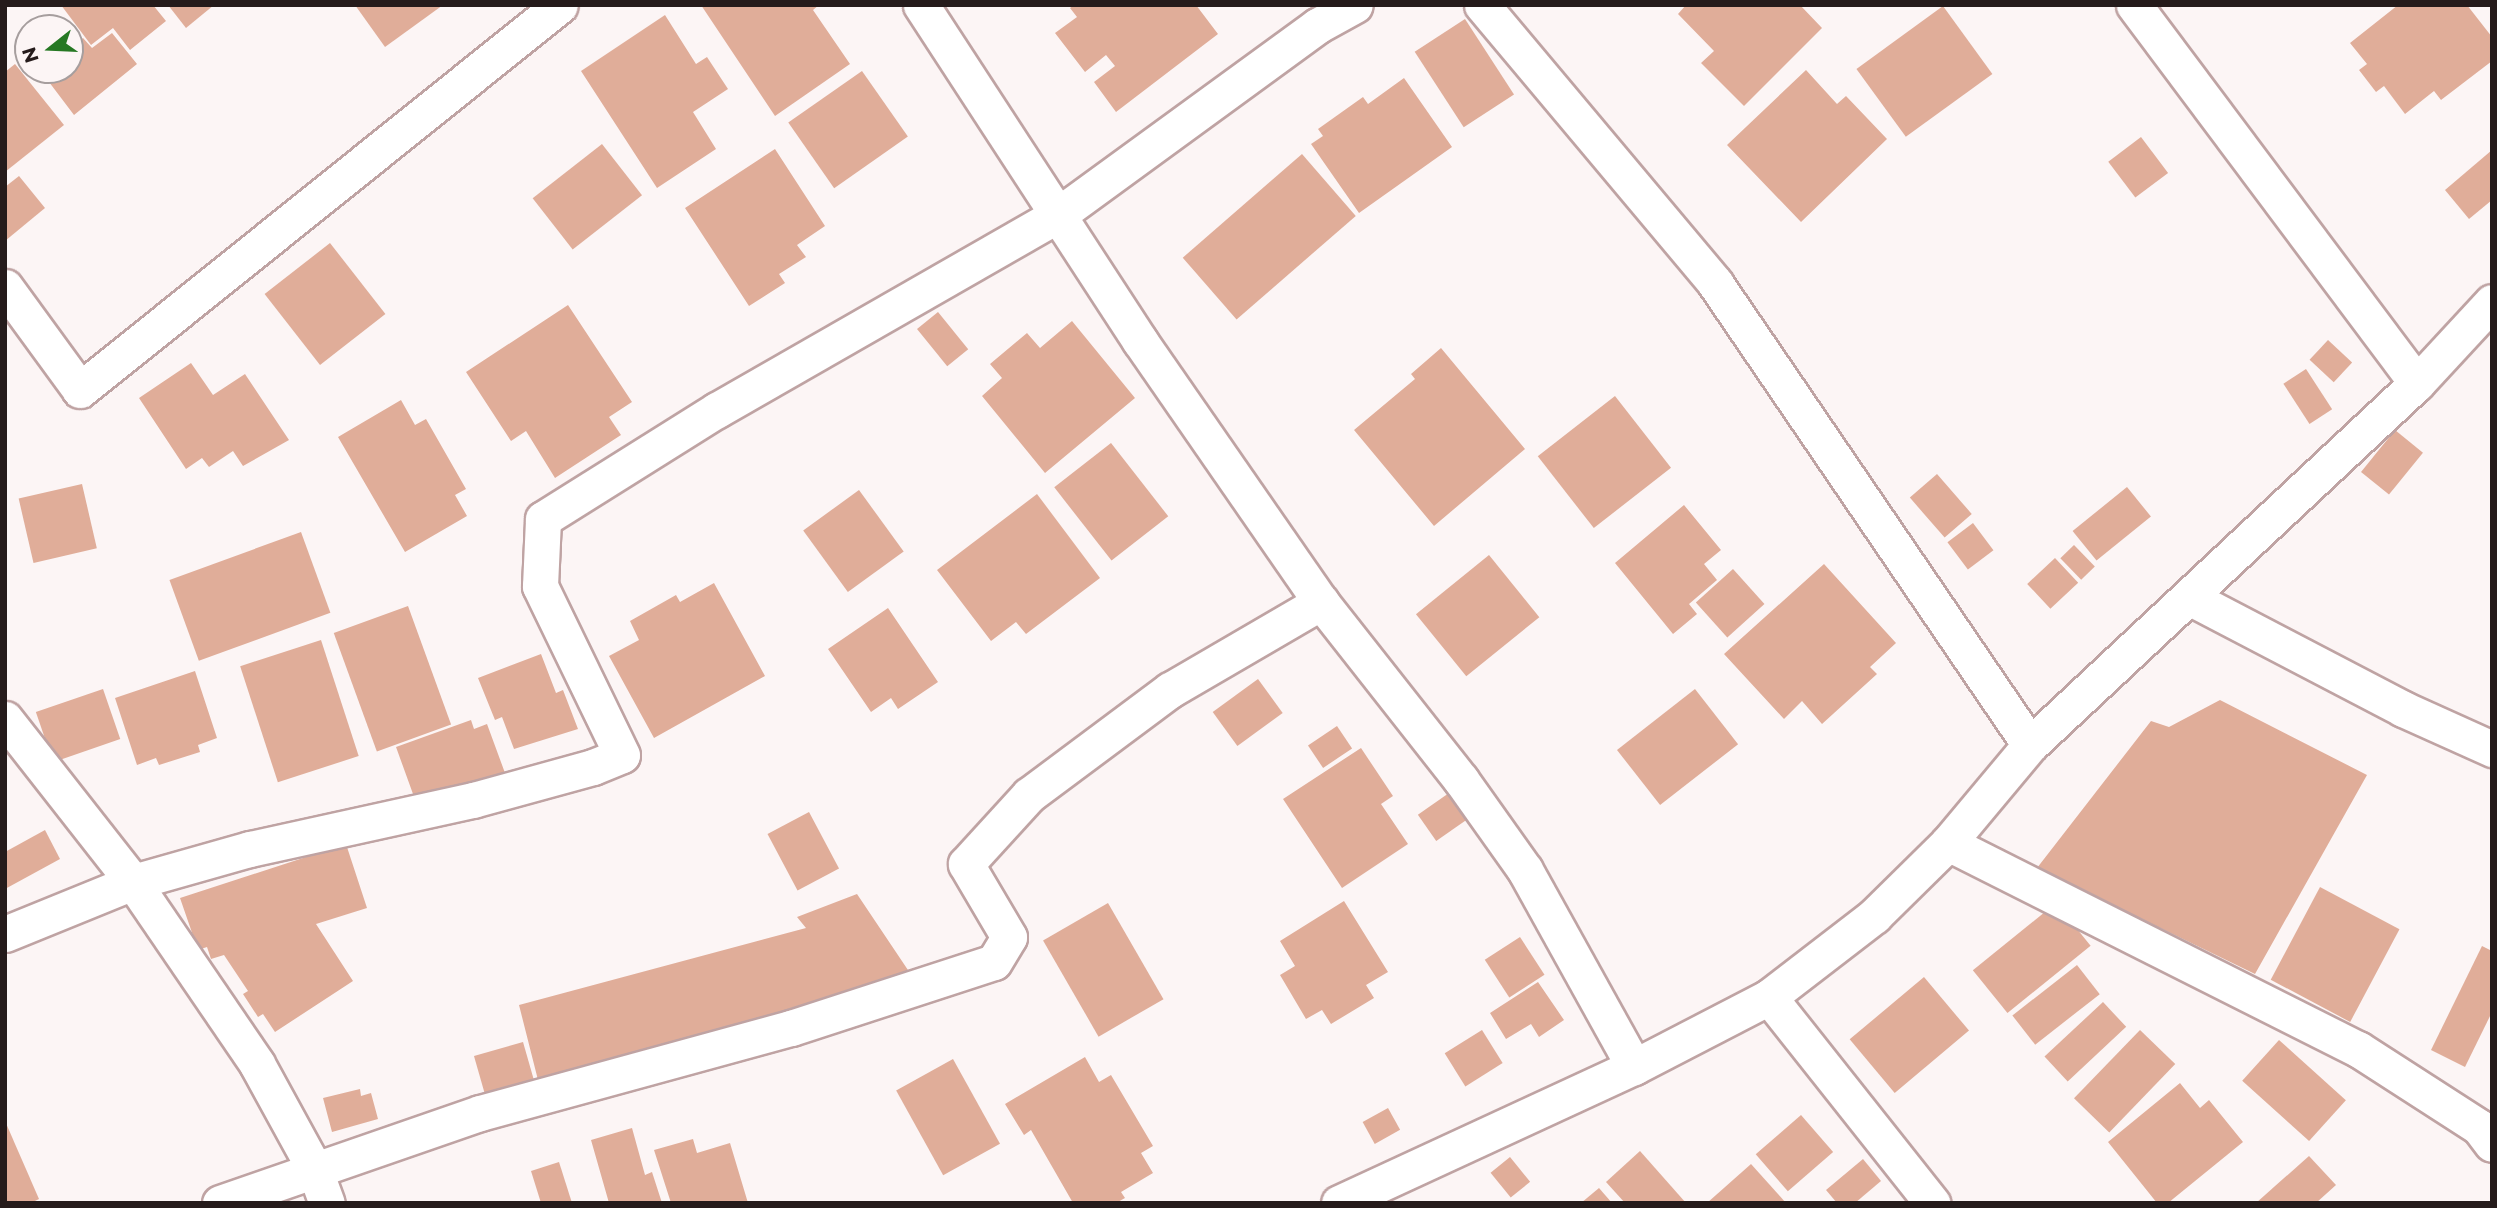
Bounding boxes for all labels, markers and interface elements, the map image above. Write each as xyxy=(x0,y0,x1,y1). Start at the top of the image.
north arrow xyxy=(14,14,84,84)
text: N xyxy=(17,44,44,66)

